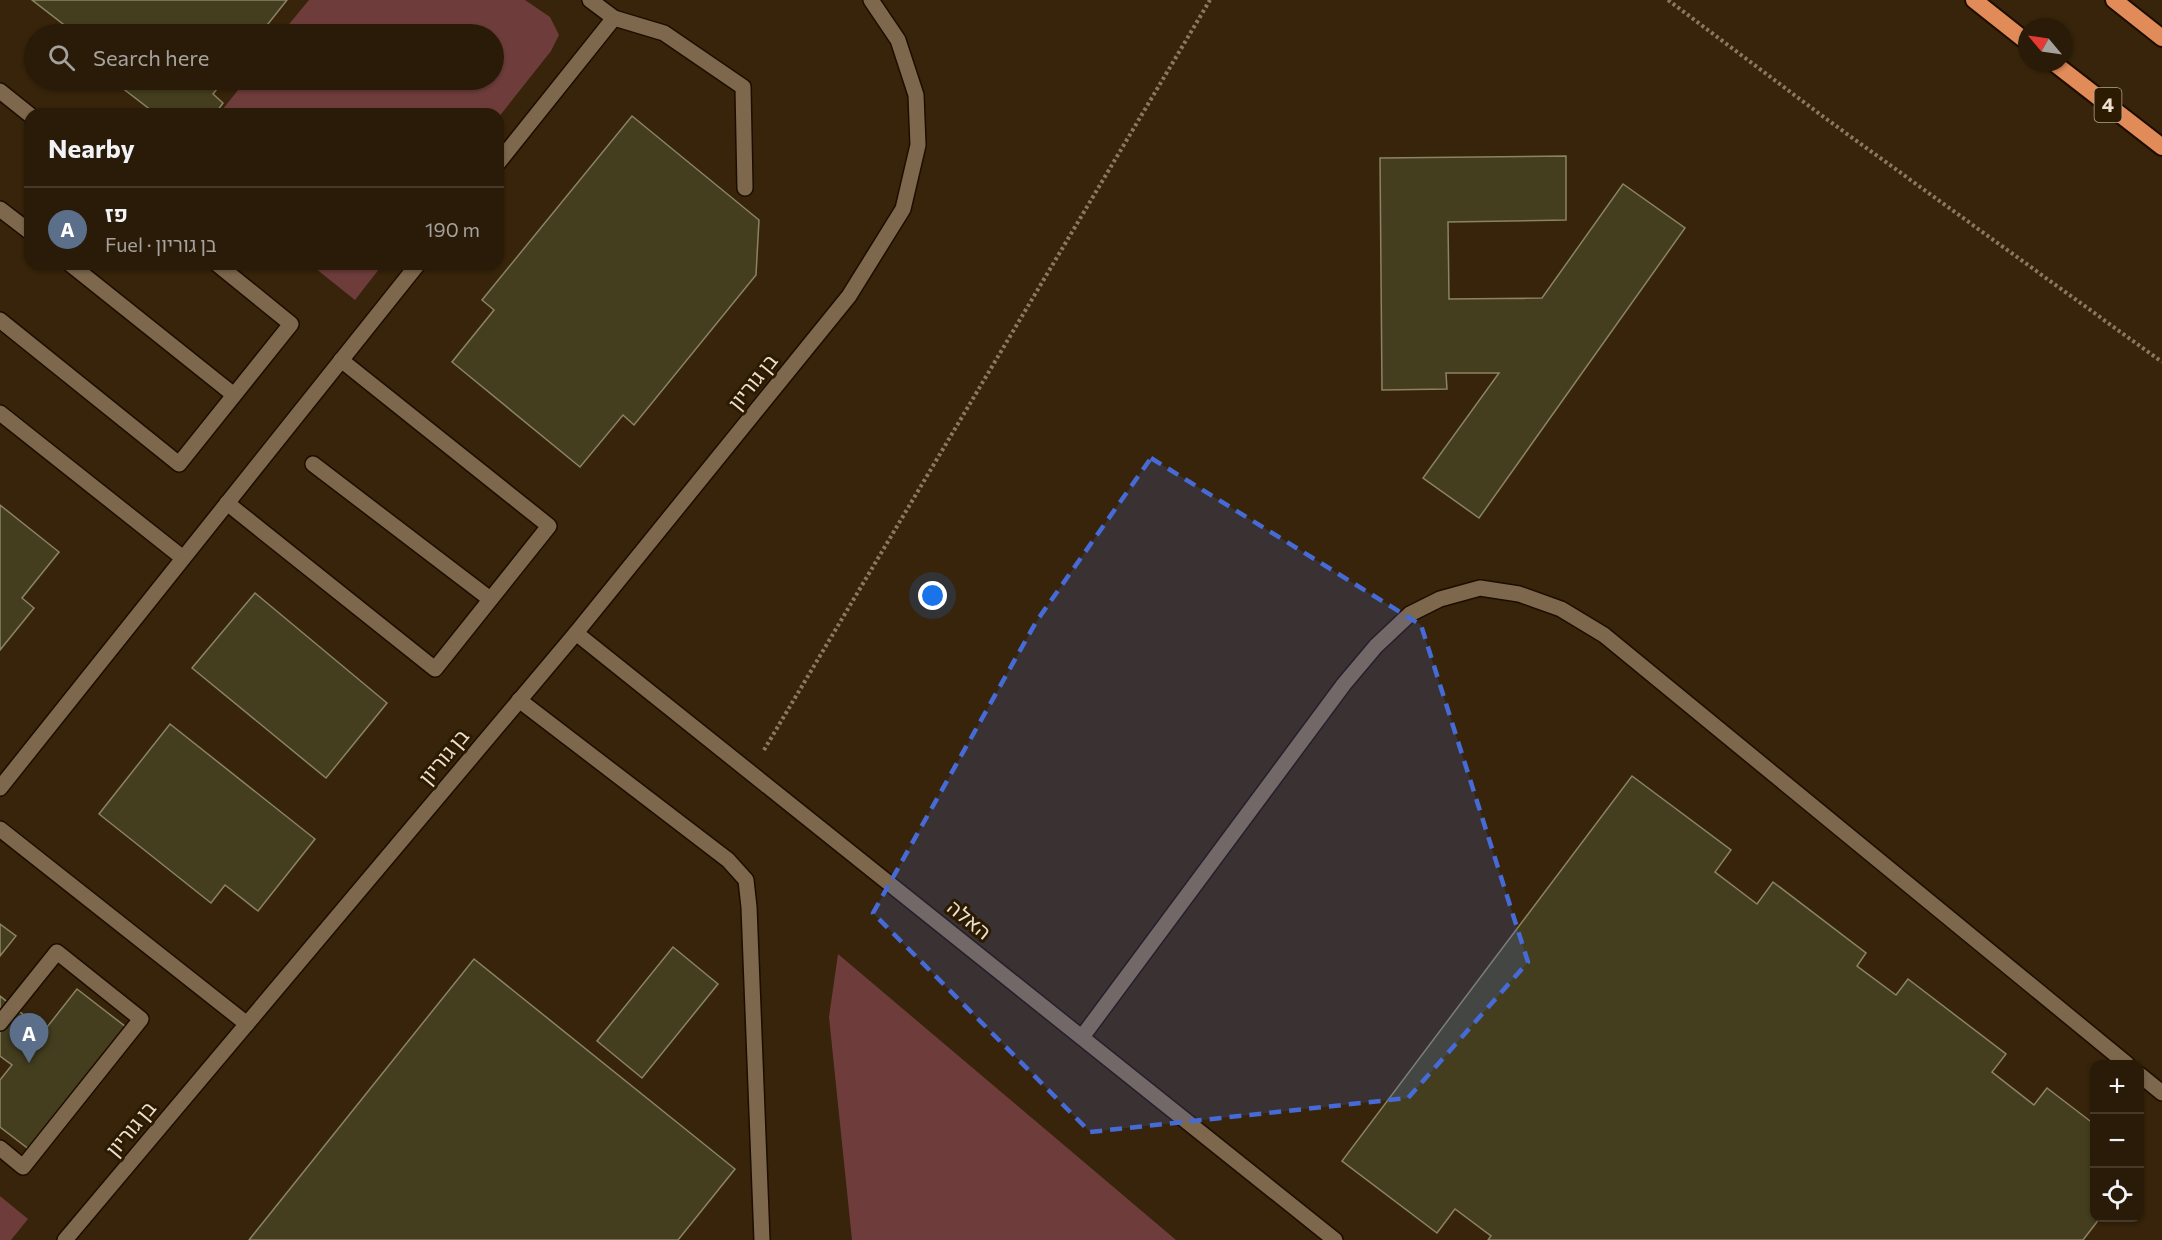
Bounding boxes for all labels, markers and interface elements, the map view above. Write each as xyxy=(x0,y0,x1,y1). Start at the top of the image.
north arrow xyxy=(2018,18,2072,72)
search box xyxy=(24,24,504,90)
icon: search xyxy=(45,41,78,74)
text: Search here xyxy=(93,44,209,71)
road number: 4 xyxy=(2094,88,2122,122)
text: Nearby xyxy=(48,132,135,163)
text: פז xyxy=(105,200,128,227)
text: A xyxy=(60,217,75,241)
text: 190 m xyxy=(425,217,480,241)
text: Fuel · בן גוריון xyxy=(105,232,217,256)
street label: בן גוריון xyxy=(722,348,782,414)
your location xyxy=(918,581,947,610)
street label: בן גוריון xyxy=(413,723,473,789)
street label: האלה xyxy=(943,894,997,944)
pin: A xyxy=(9,1014,48,1063)
map controls xyxy=(2090,1060,2144,1222)
button: + xyxy=(2090,1060,2144,1114)
street label: בן גוריון xyxy=(100,1095,160,1161)
button: − xyxy=(2090,1114,2144,1168)
button: locate xyxy=(2090,1168,2144,1222)

